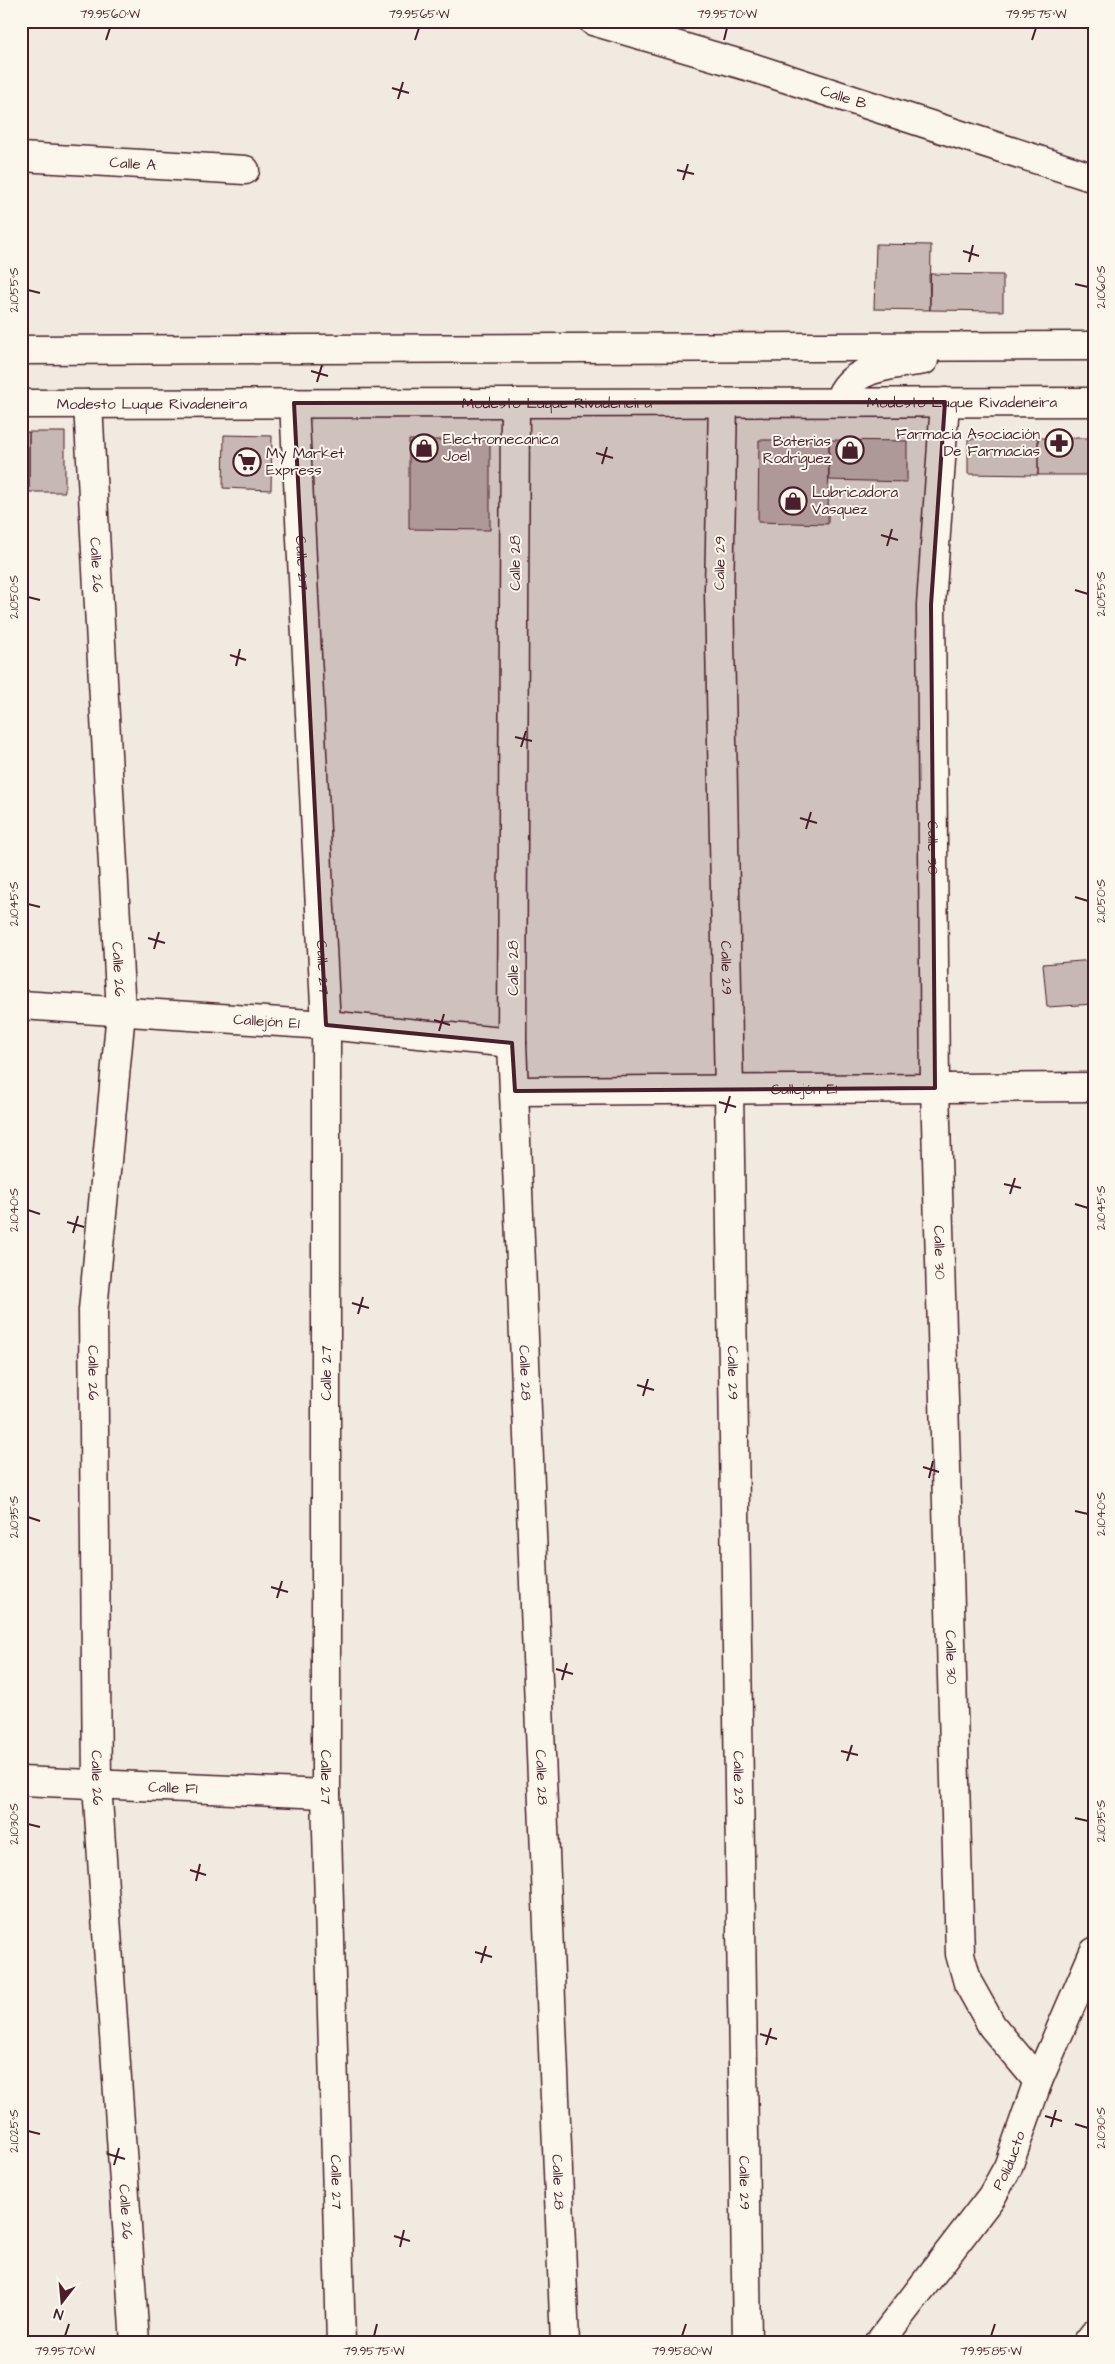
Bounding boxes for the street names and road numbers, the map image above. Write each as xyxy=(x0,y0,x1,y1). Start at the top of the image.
street label: Calle B xyxy=(818,80,870,114)
street label: Calle A xyxy=(109,152,157,175)
street label: Modesto Luque Rivadeneira xyxy=(462,392,653,414)
street label: Modesto Luque Rivadeneira xyxy=(867,392,1058,413)
street label: Modesto Luque Rivadeneira xyxy=(57,393,248,414)
street label: Calle 27 xyxy=(290,535,314,591)
street label: Calle 28 xyxy=(505,535,526,591)
street label: Calle 29 xyxy=(709,536,731,590)
street label: Calle 26 xyxy=(85,537,109,593)
street label: Calle 30 xyxy=(922,820,944,875)
street label: Calle 27 xyxy=(311,939,335,995)
street label: Calle 28 xyxy=(503,940,524,996)
street label: Calle 26 xyxy=(107,941,131,998)
street label: Calle 29 xyxy=(716,941,738,995)
street label: Callejón E1 xyxy=(233,1008,300,1034)
street label: Callejón E1 xyxy=(771,1078,837,1100)
street label: Calle 30 xyxy=(928,1225,951,1280)
street label: Calle 26 xyxy=(83,1345,104,1401)
street label: Calle 28 xyxy=(514,1345,537,1401)
street label: Calle 27 xyxy=(316,1346,337,1400)
street label: Calle 29 xyxy=(722,1346,744,1400)
street label: Calle 30 xyxy=(940,1630,963,1685)
street label: Calle 28 xyxy=(530,1749,554,1806)
street label: Calle 26 xyxy=(86,1750,109,1807)
street label: Calle 27 xyxy=(316,1750,337,1805)
street label: Calle 29 xyxy=(728,1751,750,1805)
street label: Calle F1 xyxy=(148,1776,198,1799)
street label: Poliducto xyxy=(987,2128,1030,2194)
street label: Calle 27 xyxy=(325,2154,348,2210)
street label: Calle 28 xyxy=(547,2154,570,2210)
street label: Calle 29 xyxy=(734,2155,756,2210)
street label: Calle 26 xyxy=(114,2184,138,2241)

